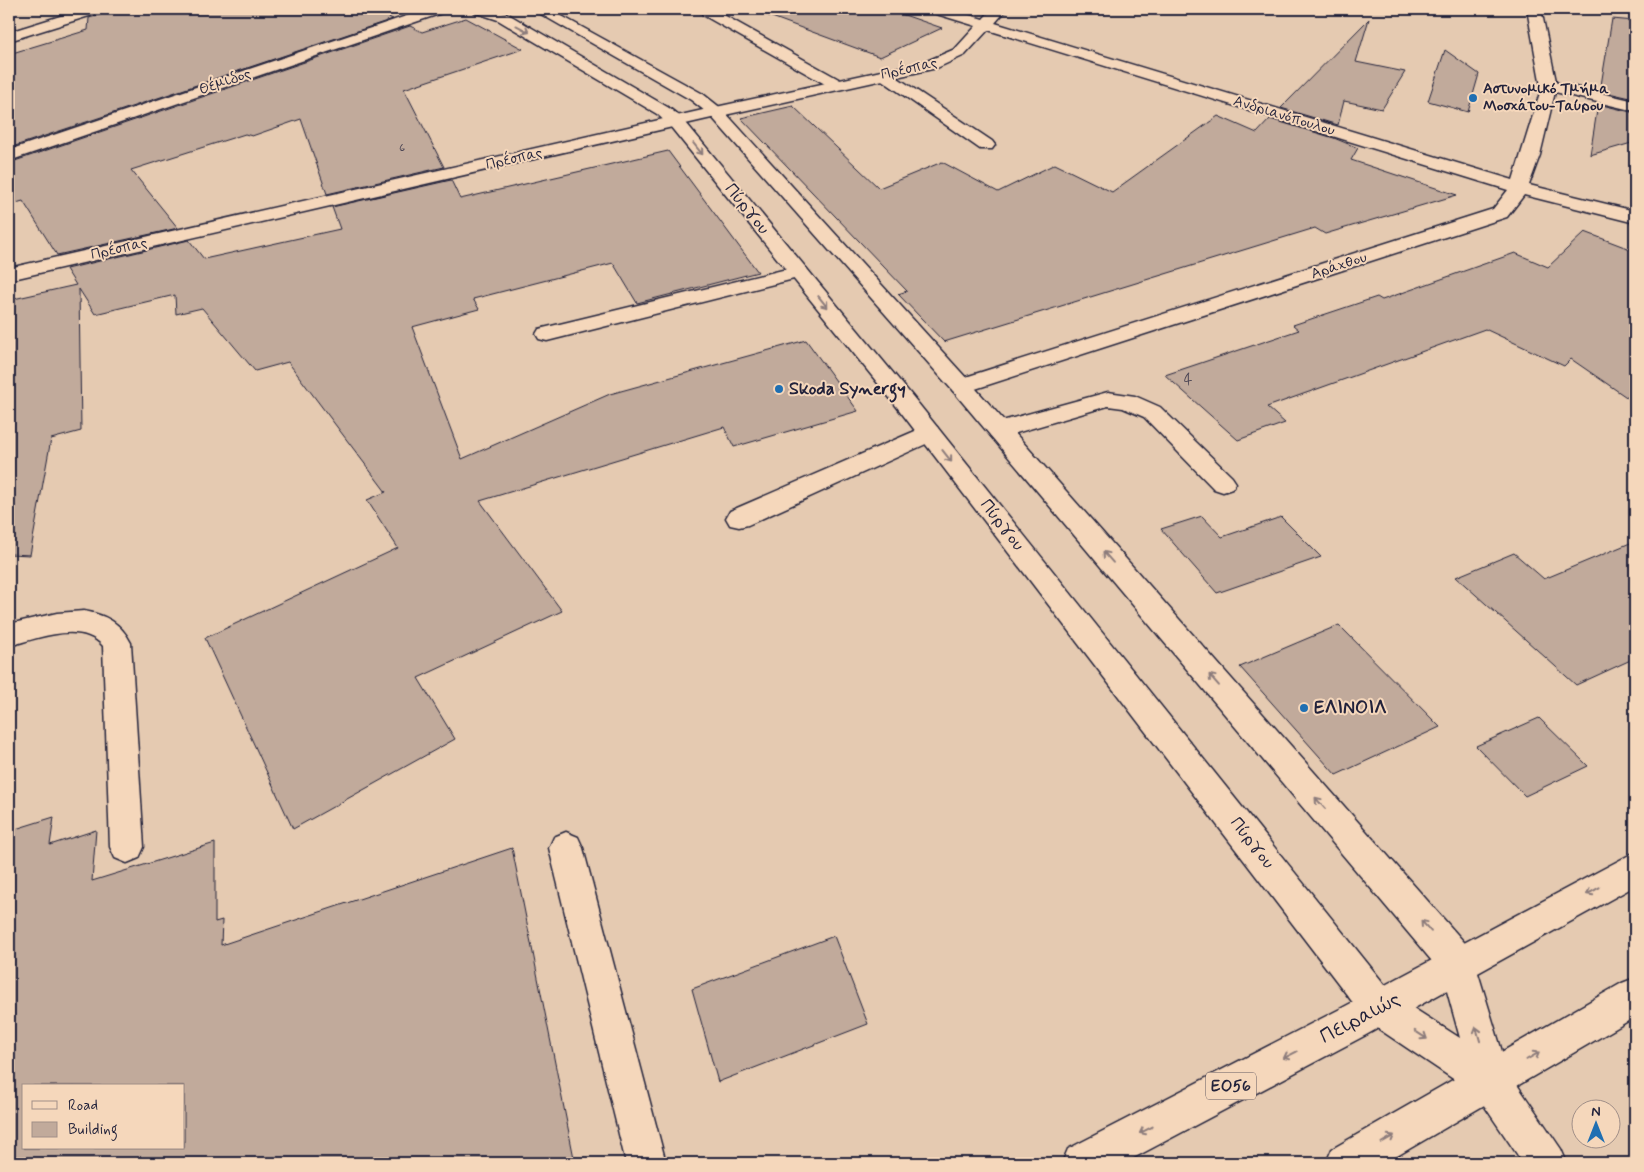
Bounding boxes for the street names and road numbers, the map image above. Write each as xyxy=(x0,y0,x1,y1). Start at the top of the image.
street label: Πρέσπας xyxy=(879,53,940,85)
street label: Θέμιδος xyxy=(196,64,254,100)
street label: Ανδριανόπουλου xyxy=(1231,91,1337,141)
street label: Πρέσπας xyxy=(484,143,545,175)
street label: Πύργου xyxy=(719,178,775,240)
street label: Πρέσπας xyxy=(89,233,150,265)
street label: Αράχθου xyxy=(1309,248,1370,284)
street label: Πύργου xyxy=(974,494,1030,556)
street label: Πύργου xyxy=(1224,812,1280,874)
street label: Πειραιώς xyxy=(1315,985,1405,1051)
road number: ΕΟ56 xyxy=(1206,1072,1256,1100)

